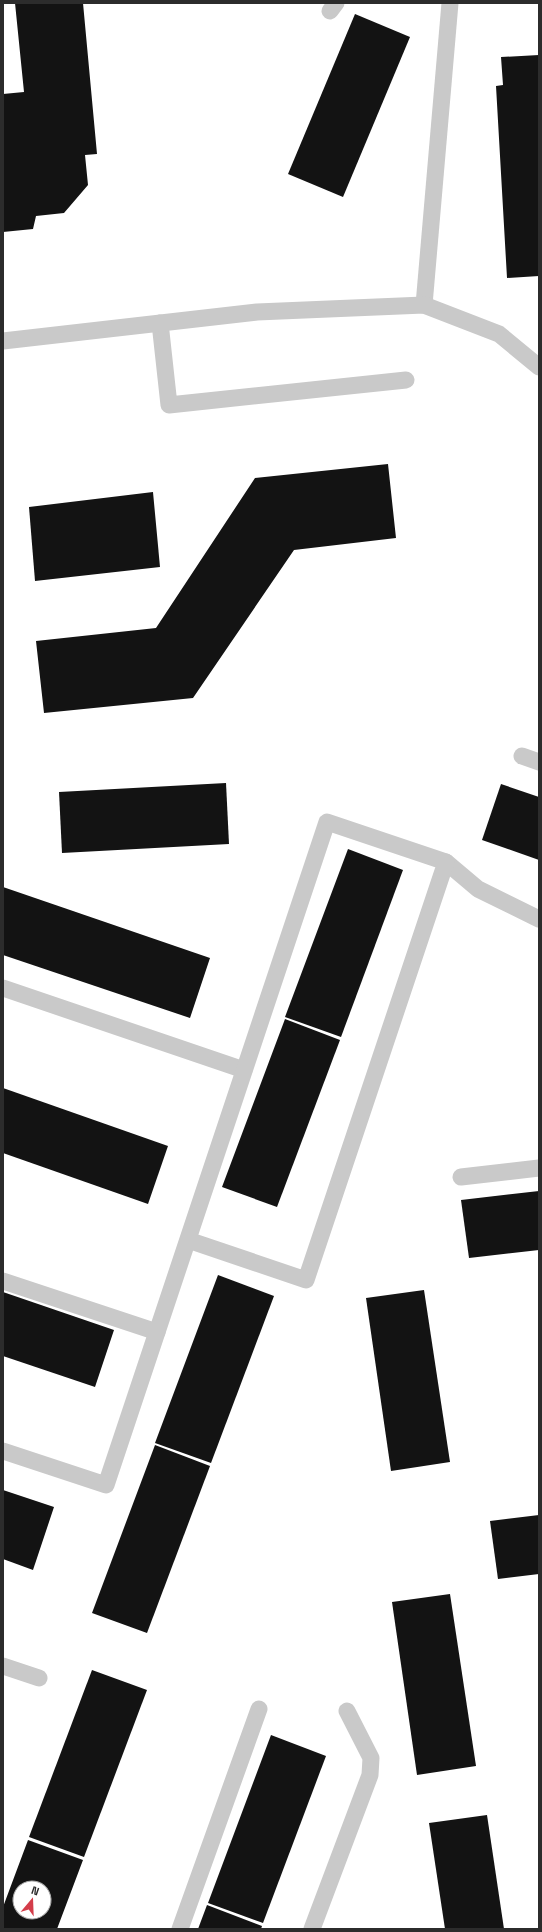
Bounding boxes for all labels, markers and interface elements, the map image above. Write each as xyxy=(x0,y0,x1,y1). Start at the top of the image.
north arrow xyxy=(12,1880,52,1920)
text: N xyxy=(29,1883,41,1898)

